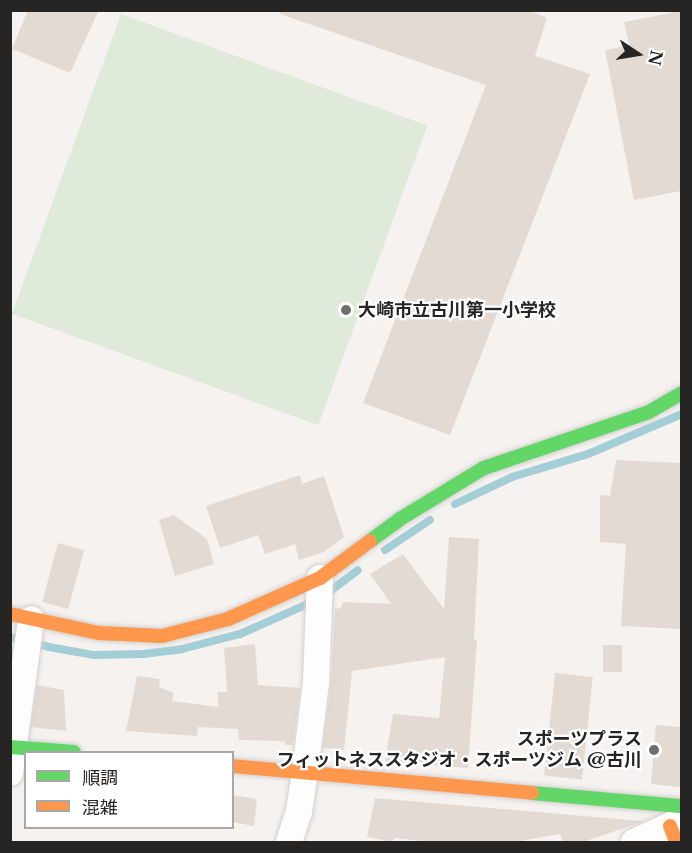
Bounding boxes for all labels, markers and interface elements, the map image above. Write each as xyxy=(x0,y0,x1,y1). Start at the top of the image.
north arrow xyxy=(608,24,668,84)
text: N xyxy=(644,48,667,67)
place label: 大崎市立古川第一小学校 xyxy=(358,299,556,321)
marker: 大崎市立古川第一小学校 xyxy=(339,303,353,317)
place label: スポーツプラス フィットネススタジオ・スポーツジム @古川 xyxy=(276,729,642,771)
marker: スポーツプラス フィットネススタジオ・スポーツジム @古川 xyxy=(647,743,661,757)
legend xyxy=(24,751,234,829)
text: 順調 xyxy=(82,767,118,789)
text: 混雑 xyxy=(82,797,118,819)

